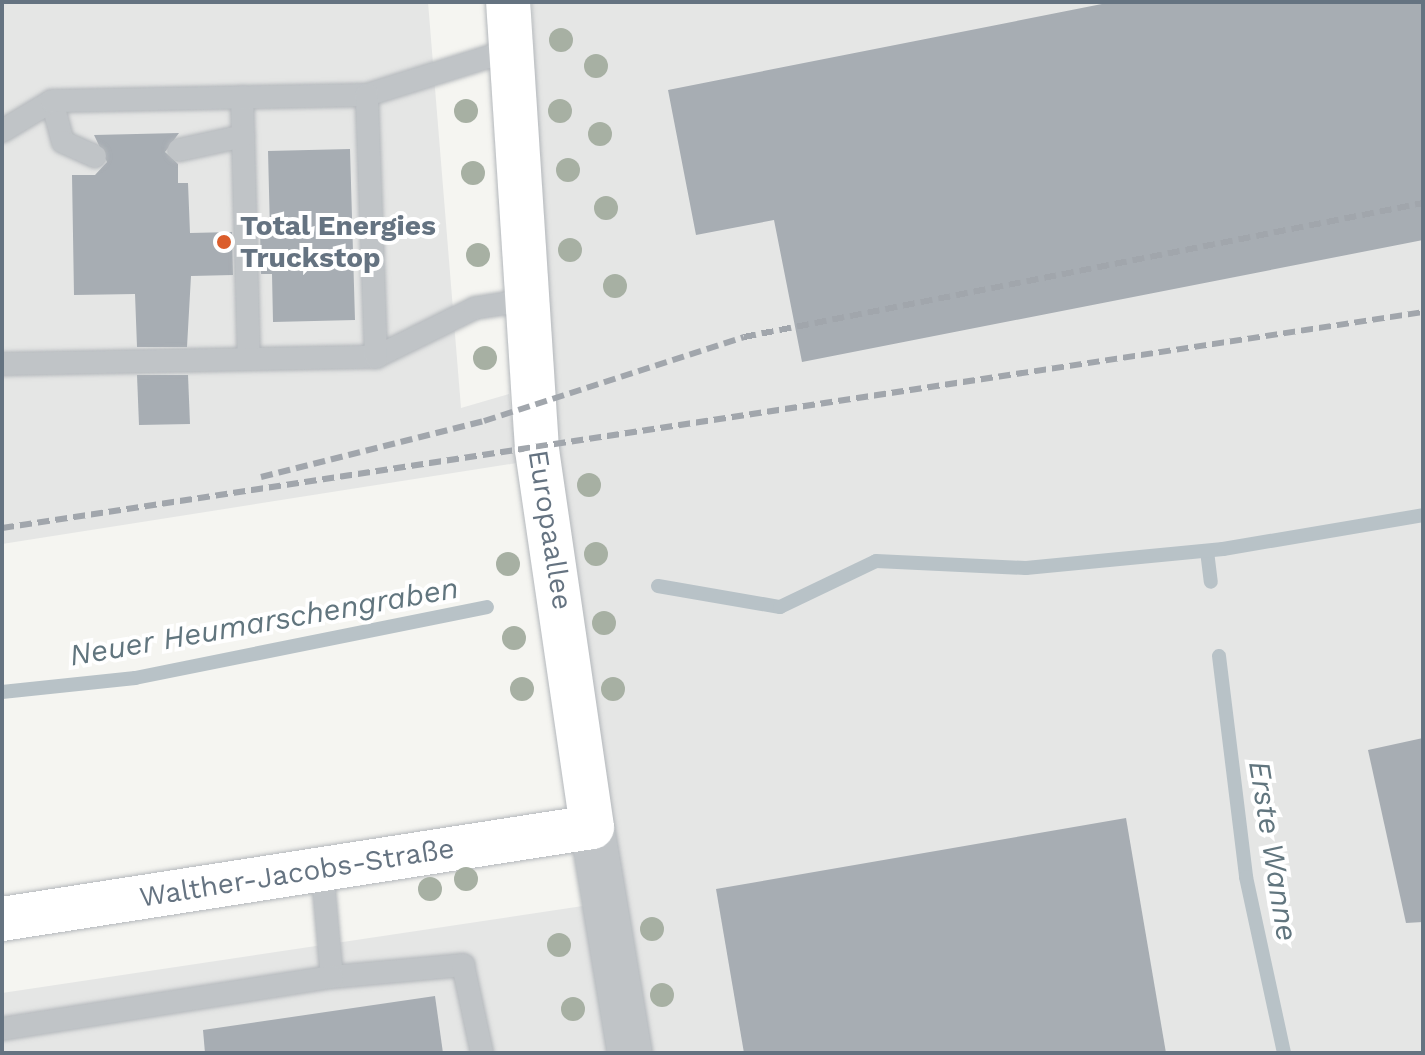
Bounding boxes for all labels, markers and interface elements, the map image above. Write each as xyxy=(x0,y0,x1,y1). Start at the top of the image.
place label: Total Energies Truckstop xyxy=(240,209,436,275)
marker: Total Energies Truckstop xyxy=(215,233,233,251)
street label: Europaallee xyxy=(521,448,579,612)
water label: Neuer Heumarschengraben xyxy=(66,570,462,674)
water label: Erste Wanne xyxy=(1241,758,1305,944)
street label: Walther-Jacobs-Straße xyxy=(137,832,457,914)

